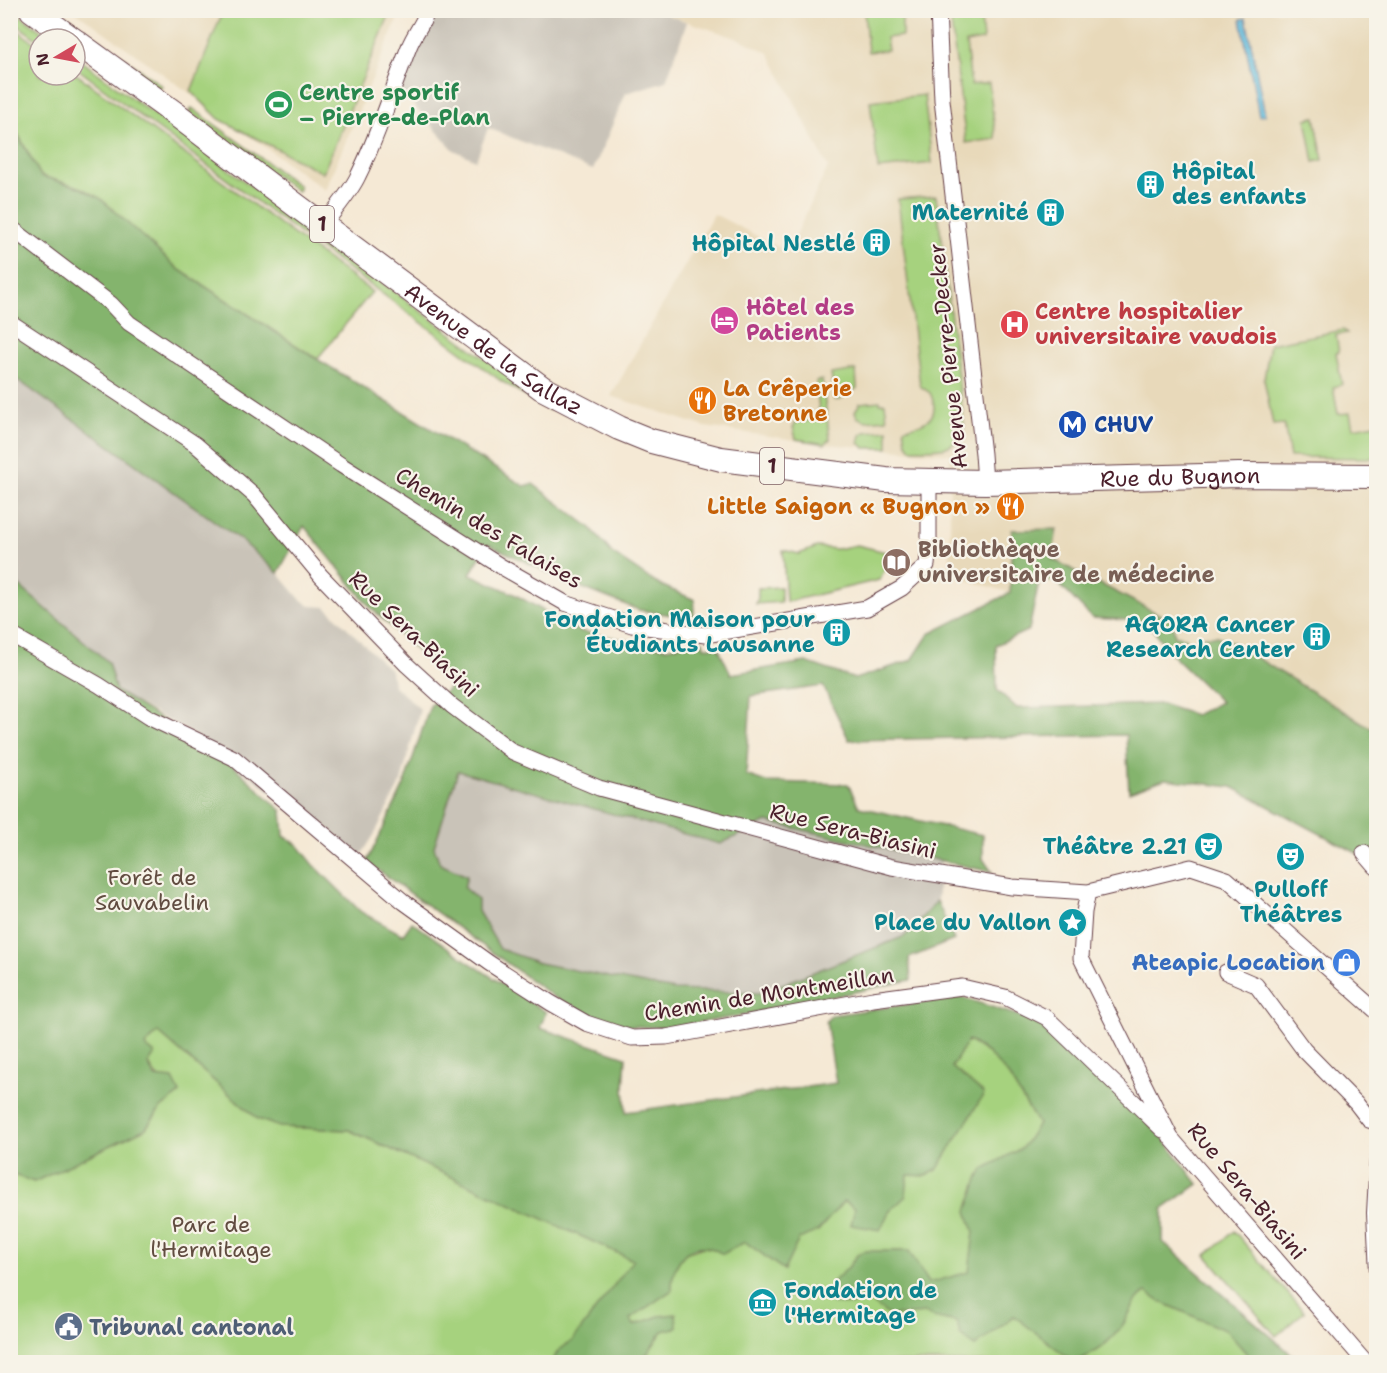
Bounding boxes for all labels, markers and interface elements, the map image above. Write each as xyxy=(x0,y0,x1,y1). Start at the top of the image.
north arrow xyxy=(27,27,87,87)
text: N xyxy=(31,51,54,68)
place label: Centre sportif – Pierre-de-Plan xyxy=(299,78,490,132)
sports icon: Centre sportif – Pierre-de-Plan xyxy=(262,89,294,121)
place label: Hôpital des enfants xyxy=(1172,157,1307,211)
building icon: Hôpital des enfants xyxy=(1135,168,1167,200)
building icon: Maternité xyxy=(1034,196,1066,228)
place label: Maternité xyxy=(912,198,1029,227)
road number: 1 xyxy=(310,206,334,242)
building icon: Hôpital Nestlé xyxy=(861,227,893,259)
place label: Hôpital Nestlé xyxy=(692,229,856,258)
street label: Avenue Pierre-Decker xyxy=(922,242,974,470)
street label: Avenue de la Sallaz xyxy=(399,276,588,421)
place label: Hôtel des Patients xyxy=(746,293,855,347)
place label: Centre hospitalier universitaire vaudois xyxy=(1035,297,1277,351)
hotel icon: Hôtel des Patients xyxy=(709,304,741,336)
hospital icon: Centre hospitalier universitaire vaudois xyxy=(998,308,1030,340)
place label: La Crêperie Bretonne xyxy=(723,374,852,428)
restaurant icon: La Crêperie Bretonne xyxy=(686,385,718,417)
metro station icon: CHUV xyxy=(1057,408,1089,440)
place label: CHUV xyxy=(1094,410,1154,439)
road number: 1 xyxy=(760,448,784,484)
street label: Rue du Bugnon xyxy=(1100,460,1260,493)
street label: Chemin des Falaises xyxy=(390,461,588,595)
restaurant icon: Little Saigon « Bugnon » xyxy=(995,490,1027,522)
place label: Little Saigon « Bugnon » xyxy=(707,492,990,521)
place label: Bibliothèque universitaire de médecine xyxy=(918,535,1215,589)
library icon: Bibliothèque universitaire de médecine xyxy=(881,546,913,578)
street label: Rue Sera-Biasini xyxy=(343,564,485,704)
place label: Fondation Maison pour Étudiants Lausanne xyxy=(544,605,815,659)
place label: AGORA Cancer Research Center xyxy=(1106,610,1295,664)
building icon: Fondation Maison pour Étudiants Lausanne xyxy=(820,616,852,648)
building icon: AGORA Cancer Research Center xyxy=(1300,621,1332,653)
street label: Rue Sera-Biasini xyxy=(767,796,939,866)
theatre icon: Théâtre 2.21 xyxy=(1192,830,1224,862)
place label: Théâtre 2.21 xyxy=(1043,832,1187,861)
theatre icon: Pulloff Théâtres xyxy=(1275,841,1307,873)
park label: Forêt de Sauvabelin xyxy=(95,863,209,917)
place label: Pulloff Théâtres xyxy=(1240,875,1342,929)
place icon: Place du Vallon xyxy=(1056,906,1088,938)
place label: Place du Vallon xyxy=(874,908,1051,937)
shop icon: Ateapic Location xyxy=(1330,946,1362,978)
place label: Ateapic Location xyxy=(1132,948,1325,977)
street label: Chemin de Montmeillan xyxy=(642,960,896,1028)
street label: Rue Sera-Biasini xyxy=(1181,1116,1313,1266)
park label: Parc de l'Hermitage xyxy=(150,1210,272,1264)
place label: Fondation de l'Hermitage xyxy=(784,1276,937,1330)
museum icon: Fondation de l'Hermitage xyxy=(747,1287,779,1319)
public building icon: Tribunal cantonal xyxy=(52,1311,84,1343)
place label: Tribunal cantonal xyxy=(89,1313,294,1342)

